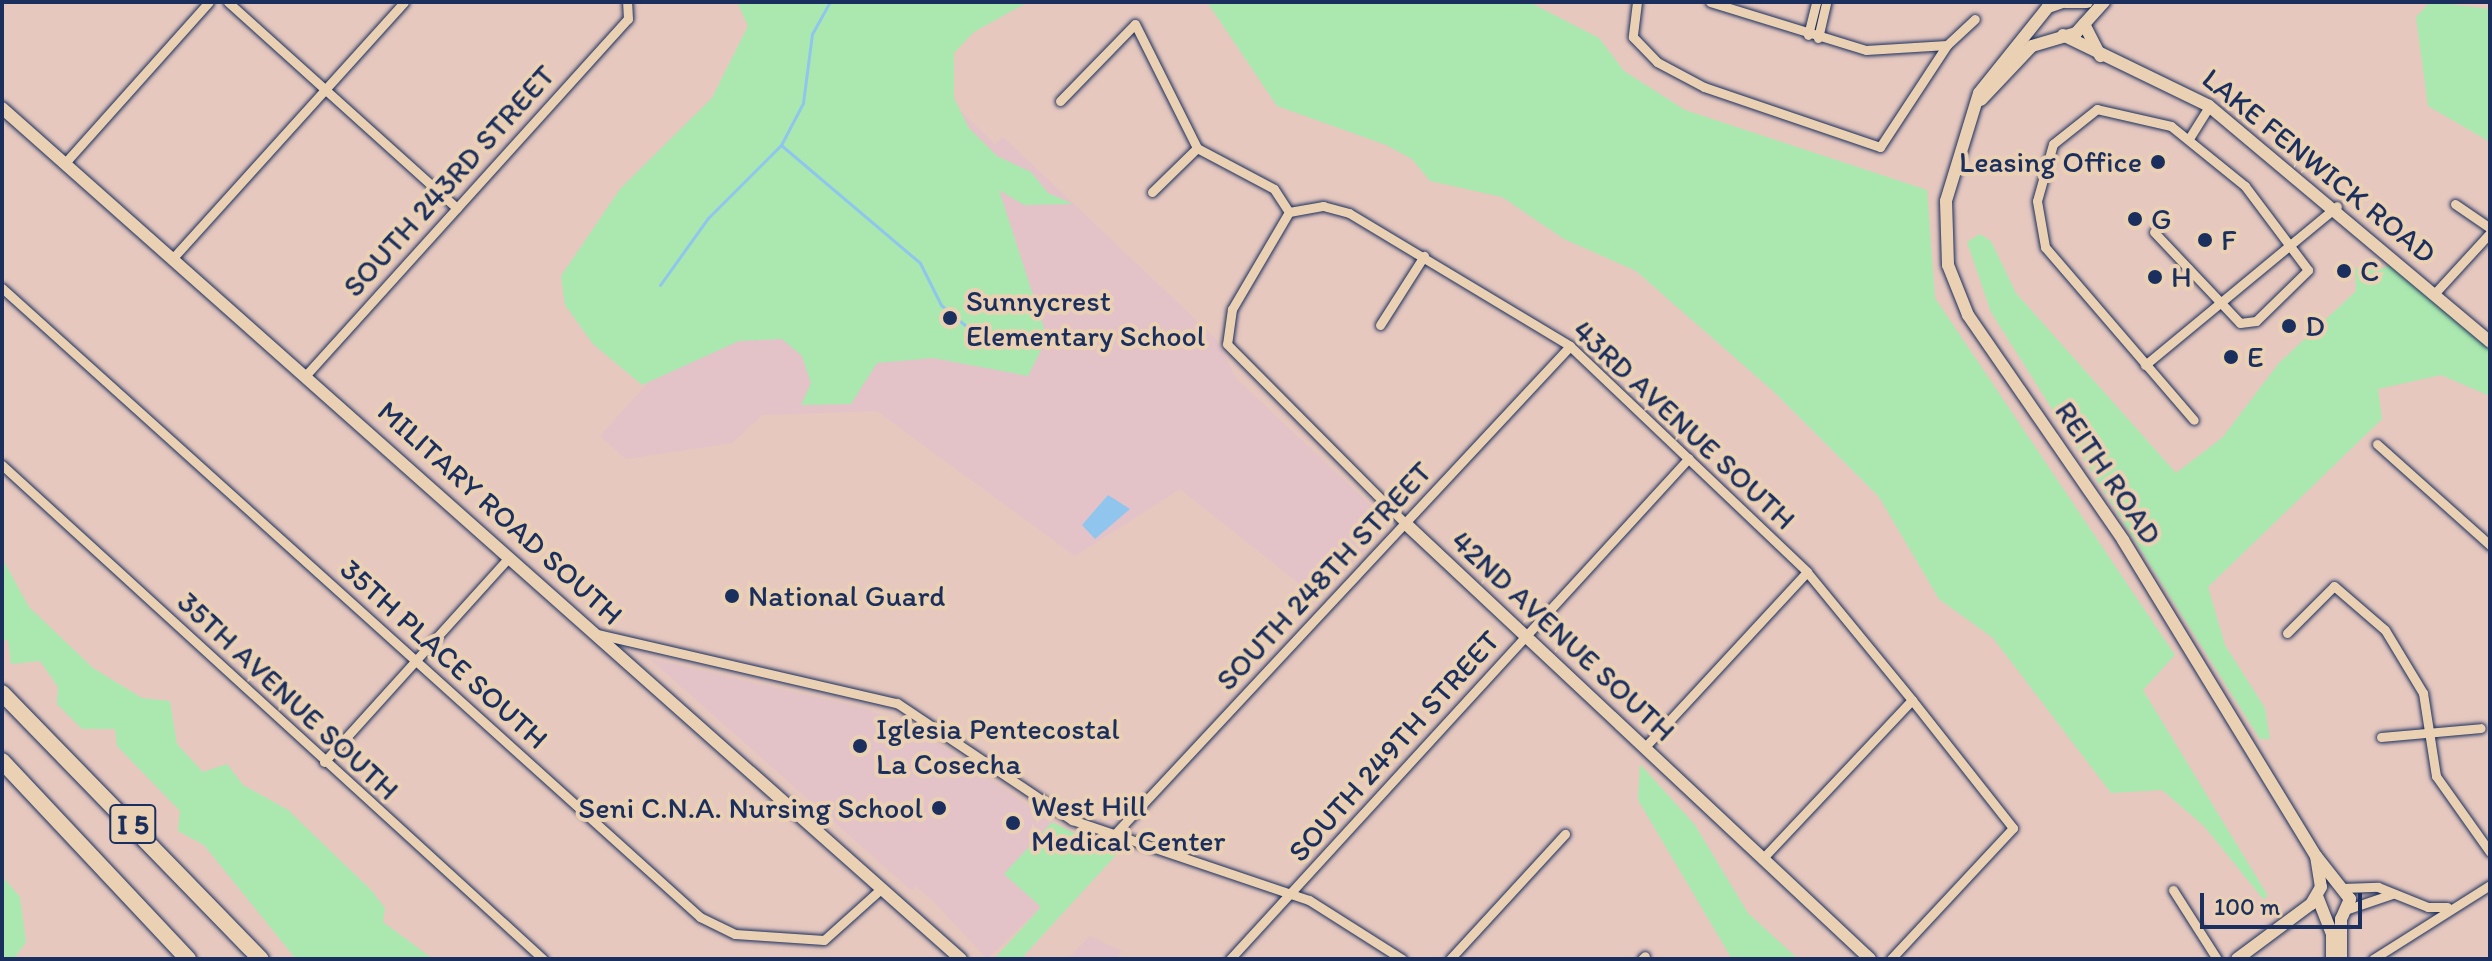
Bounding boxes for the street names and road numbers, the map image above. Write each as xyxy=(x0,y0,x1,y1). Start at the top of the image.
street label: SOUTH 243RD STREET xyxy=(336,58,562,304)
street label: LAKE FENWICK ROAD xyxy=(2197,62,2441,270)
street label: 43RD AVENUE SOUTH xyxy=(1566,313,1802,537)
street label: MILITARY ROAD SOUTH xyxy=(370,394,630,632)
street label: REITH ROAD xyxy=(2047,395,2169,551)
street label: SOUTH 248TH STREET xyxy=(1209,454,1439,698)
street label: 42ND AVENUE SOUTH xyxy=(1444,523,1682,749)
street label: 35TH PLACE SOUTH xyxy=(333,551,555,757)
street label: 35TH AVENUE SOUTH xyxy=(170,584,406,808)
street label: SOUTH 249TH STREET xyxy=(1281,623,1507,869)
road number: I 5 xyxy=(109,800,157,848)

